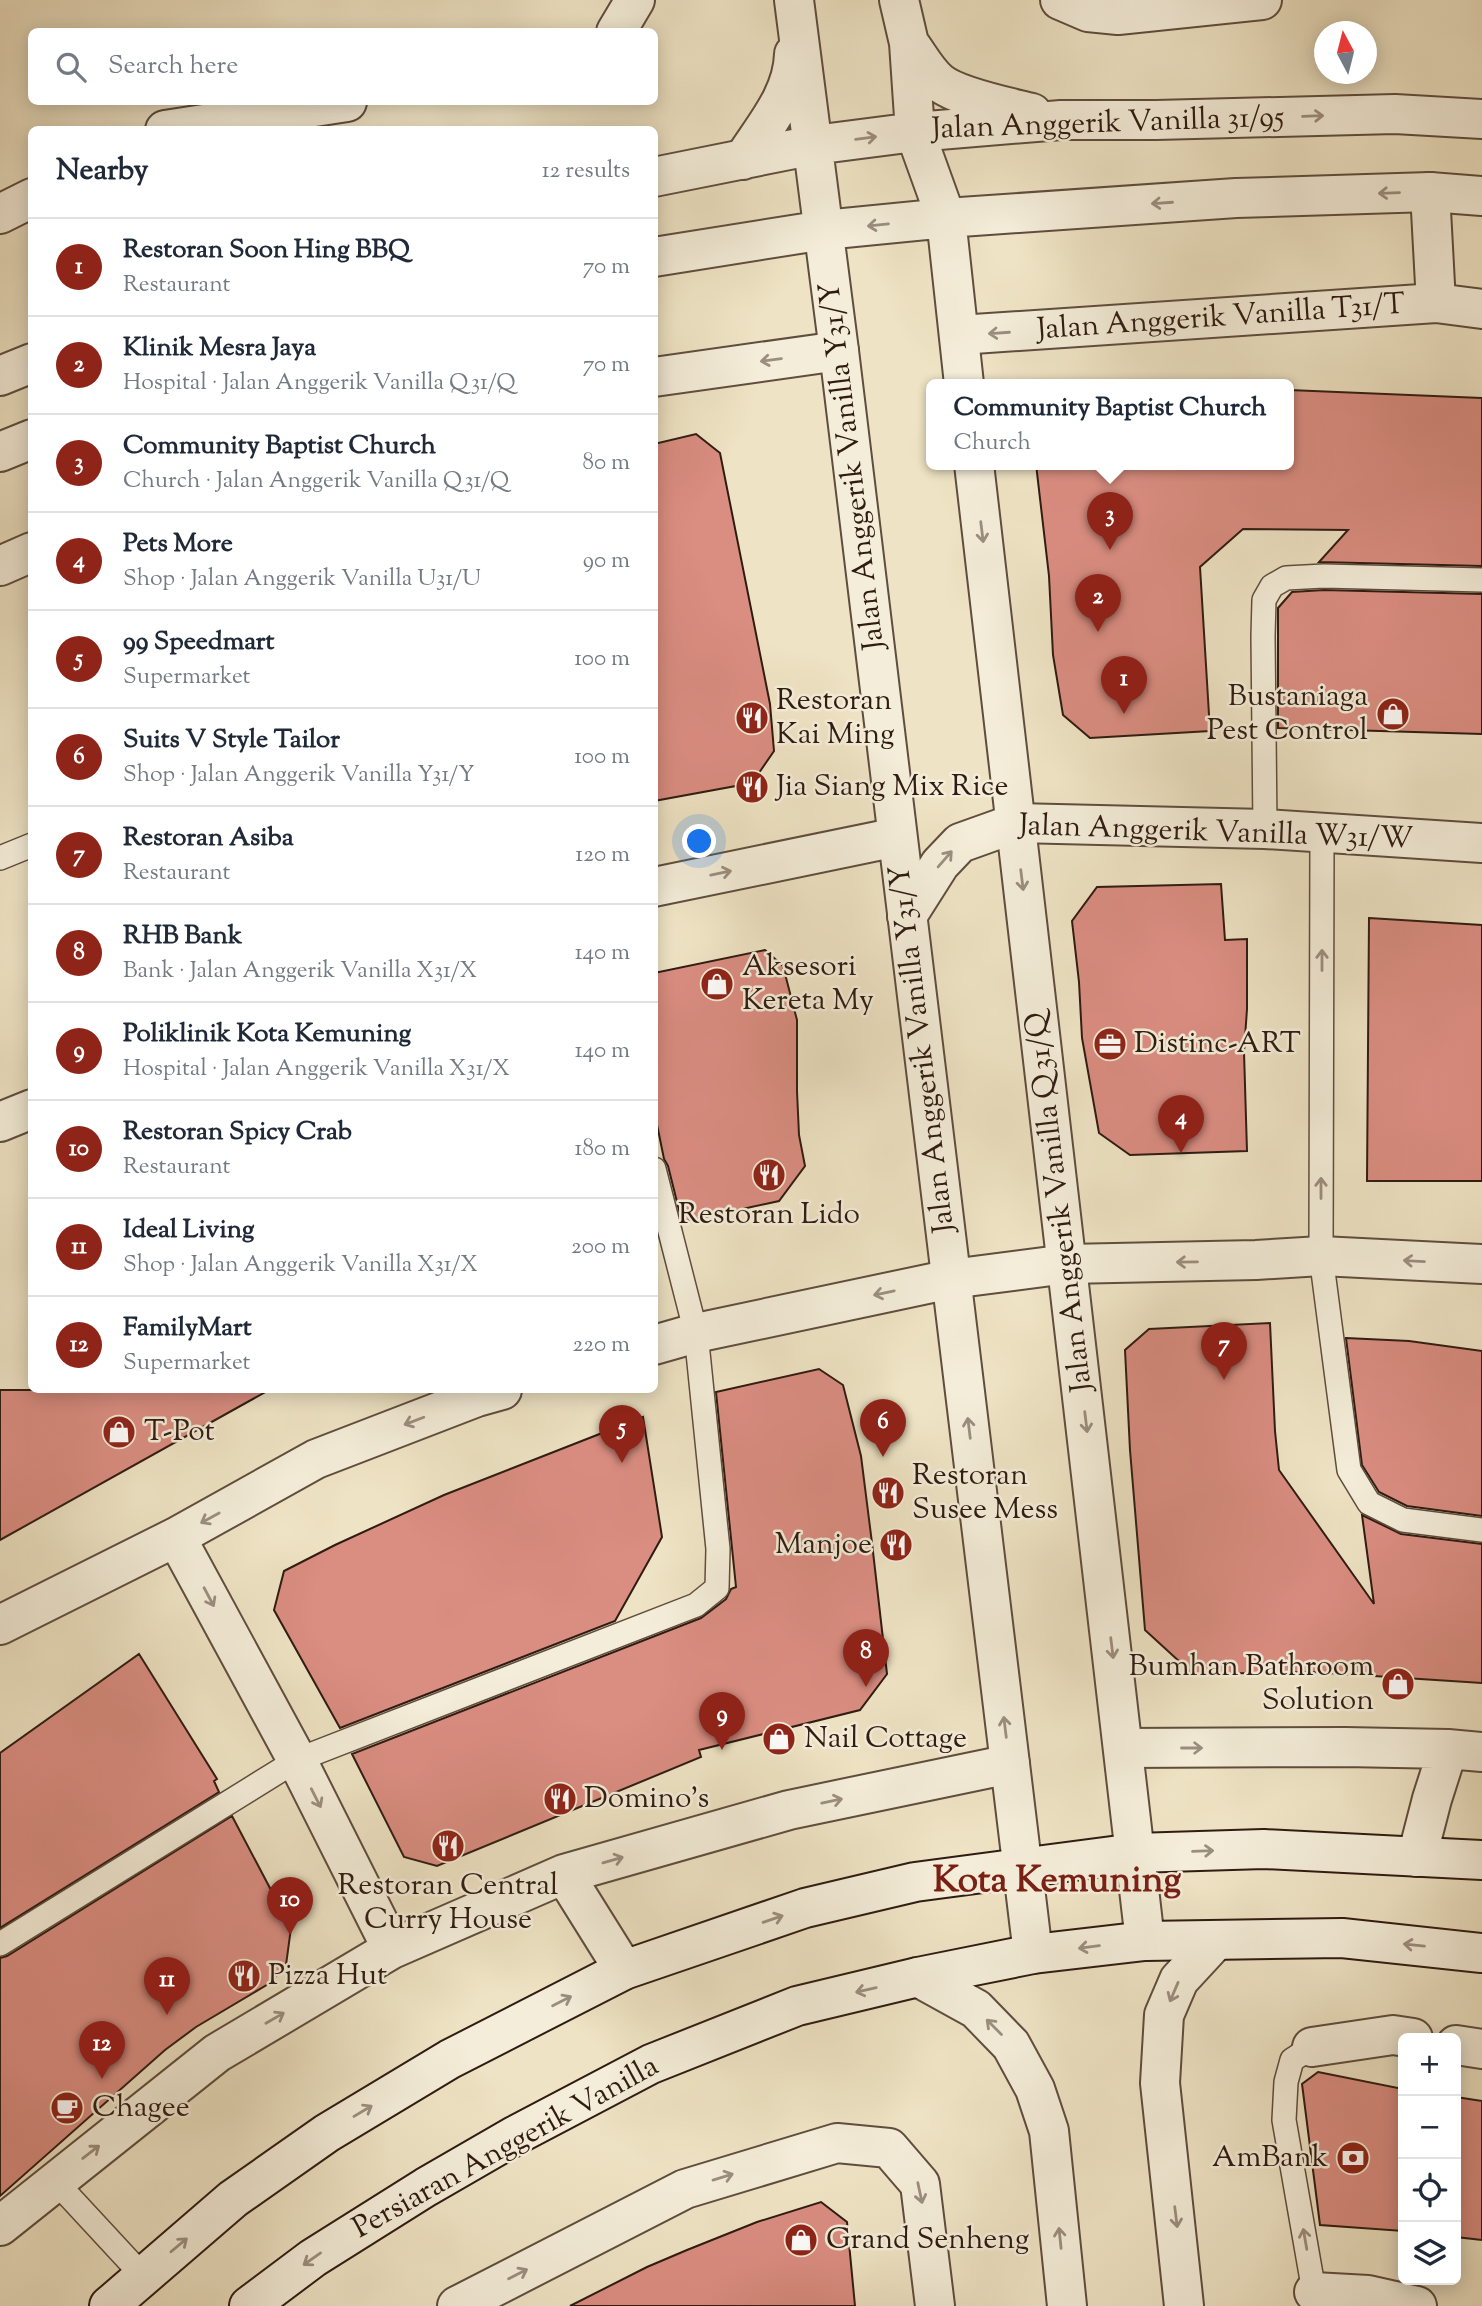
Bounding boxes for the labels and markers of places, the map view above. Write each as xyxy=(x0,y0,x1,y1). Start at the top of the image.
pin: 3 xyxy=(1087,492,1133,550)
pin: 2 xyxy=(1075,574,1121,632)
pin: 1 xyxy=(1101,656,1147,714)
place label: Bustaniaga Pest Control xyxy=(1207,676,1368,753)
place label: Restoran Kai Ming xyxy=(776,680,895,757)
shop icon: Bustaniaga Pest Control xyxy=(1374,695,1412,733)
restaurant icon: Restoran Kai Ming xyxy=(733,699,771,737)
place label: Jia Siang Mix Rice xyxy=(774,766,1009,809)
restaurant icon: Jia Siang Mix Rice xyxy=(733,768,771,806)
place label: Aksesori Kereta My xyxy=(742,946,874,1023)
shop icon: Aksesori Kereta My xyxy=(698,965,736,1003)
place label: Distinc-ART xyxy=(1134,1023,1301,1066)
office icon: Distinc-ART xyxy=(1091,1025,1129,1063)
pin: 4 xyxy=(1158,1095,1204,1153)
restaurant icon: Restoran Lido xyxy=(750,1156,788,1194)
place label: Restoran Lido xyxy=(678,1194,860,1237)
pin: 7 xyxy=(1201,1322,1247,1380)
pin: 6 xyxy=(860,1399,906,1457)
pin: 5 xyxy=(599,1405,645,1463)
place label: T-Pot xyxy=(144,1411,215,1454)
shop icon: T-Pot xyxy=(100,1413,138,1451)
place label: Restoran Susee Mess xyxy=(912,1455,1058,1532)
restaurant icon: Restoran Susee Mess xyxy=(869,1474,907,1512)
place label: Manjoe xyxy=(775,1524,872,1567)
restaurant icon: Manjoe xyxy=(877,1526,915,1564)
pin: 8 xyxy=(843,1629,889,1687)
place label: Bumhan Bathroom Solution xyxy=(1129,1646,1374,1723)
shop icon: Bumhan Bathroom Solution xyxy=(1379,1665,1417,1703)
pin: 9 xyxy=(699,1692,745,1750)
place label: Nail Cottage xyxy=(804,1718,967,1761)
shop icon: Nail Cottage xyxy=(760,1720,798,1758)
place label: Domino's xyxy=(584,1778,709,1821)
restaurant icon: Domino's xyxy=(541,1780,579,1818)
restaurant icon: Restoran Central Curry House xyxy=(429,1827,467,1865)
place label: Restoran Central Curry House xyxy=(338,1865,558,1942)
pin: 10 xyxy=(267,1877,313,1935)
place label: Pizza Hut xyxy=(268,1955,387,1998)
pin: 11 xyxy=(144,1957,190,2015)
restaurant icon: Pizza Hut xyxy=(225,1957,263,1995)
pin: 12 xyxy=(79,2021,125,2079)
place label: Chagee xyxy=(92,2087,190,2130)
cafe icon: Chagee xyxy=(48,2089,86,2127)
place label: AmBank xyxy=(1212,2137,1328,2180)
bank icon: AmBank xyxy=(1334,2139,1372,2177)
place label: Grand Senheng xyxy=(826,2219,1029,2262)
shop icon: Grand Senheng xyxy=(782,2221,820,2259)

